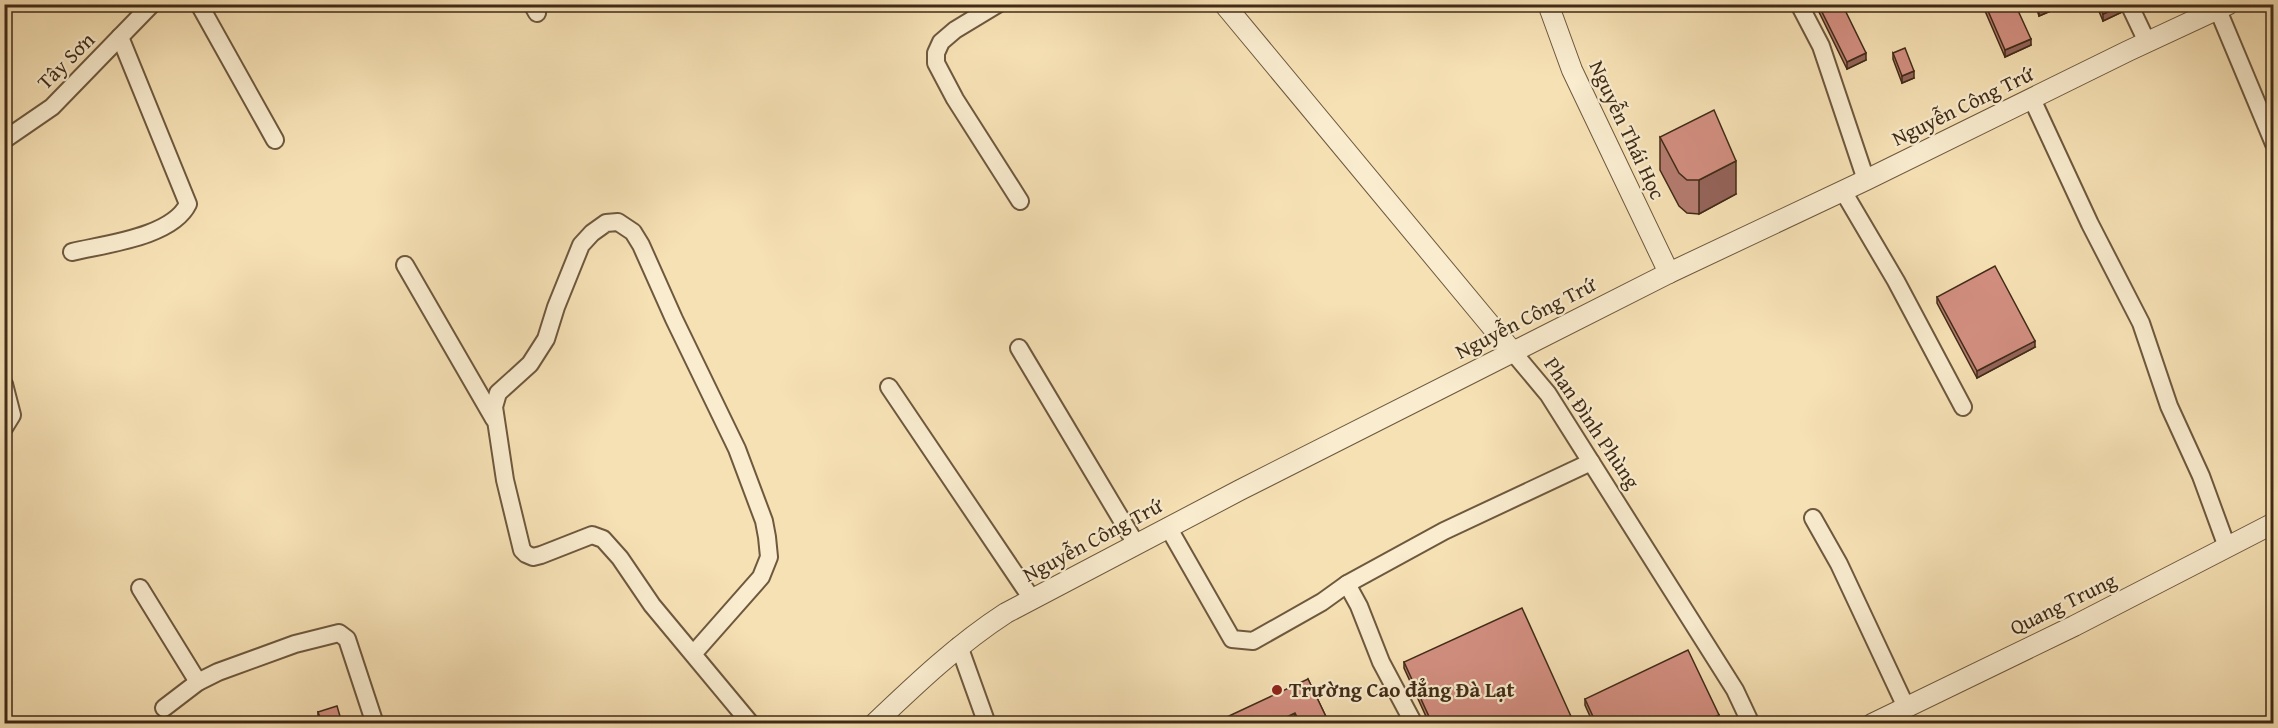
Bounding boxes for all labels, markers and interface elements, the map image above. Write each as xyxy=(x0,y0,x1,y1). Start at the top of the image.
street label: Tây Sơn xyxy=(30,25,102,97)
street label: Nguyễn Thái Học xyxy=(1582,55,1673,204)
street label: Nguyễn Công Trứ xyxy=(1886,57,2040,153)
street label: Nguyễn Công Trứ xyxy=(1450,268,1602,367)
street label: Phan Đình Phùng xyxy=(1537,351,1648,495)
street label: Nguyễn Công Trứ xyxy=(1017,489,1169,590)
street label: Quang Trung xyxy=(2004,564,2122,643)
place label: Trường Cao đẳng Đà Lạt xyxy=(1289,674,1515,705)
marker: Trường Cao đẳng Đà Lạt xyxy=(1270,683,1284,697)

